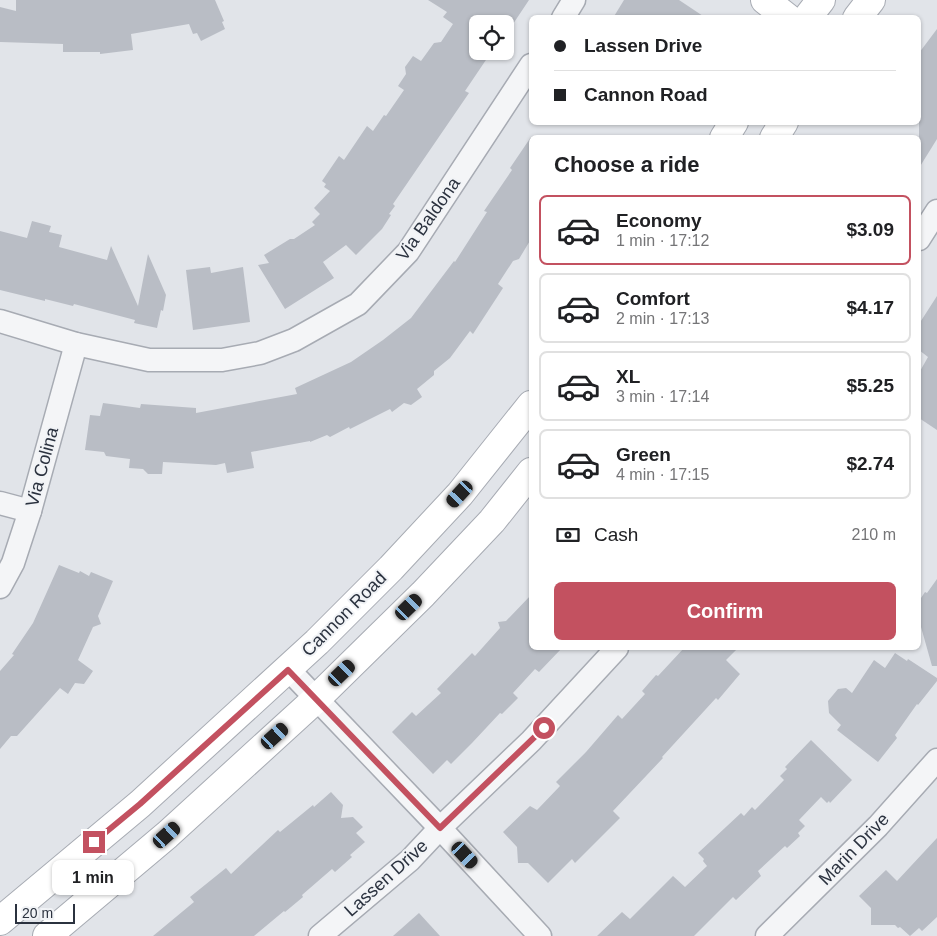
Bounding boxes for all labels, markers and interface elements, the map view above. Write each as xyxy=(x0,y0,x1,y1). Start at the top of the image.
map controls xyxy=(469,15,514,60)
button: locate xyxy=(469,15,514,60)
text: Lassen Drive xyxy=(584,35,702,56)
text: Cannon Road xyxy=(584,84,708,105)
text: Choose a ride xyxy=(554,152,699,177)
street label: Via Baldona xyxy=(392,173,465,264)
icon: car xyxy=(556,208,601,253)
text: Economy xyxy=(616,210,702,231)
text: $3.09 xyxy=(846,219,894,240)
text: 1 min · 17:12 xyxy=(616,232,709,249)
icon: car xyxy=(556,286,601,331)
text: Comfort xyxy=(616,288,690,309)
text: $4.17 xyxy=(846,297,894,318)
text: 2 min · 17:13 xyxy=(616,310,709,327)
icon: car xyxy=(556,364,601,409)
text: XL xyxy=(616,366,640,387)
text: $5.25 xyxy=(846,375,894,396)
text: 3 min · 17:14 xyxy=(616,388,709,405)
street label: Via Colina xyxy=(22,424,62,509)
icon: car xyxy=(556,442,601,487)
text: Green xyxy=(616,444,671,465)
text: $2.74 xyxy=(846,453,894,474)
text: 4 min · 17:15 xyxy=(616,466,709,483)
car xyxy=(444,478,475,510)
icon: cash xyxy=(554,521,582,549)
text: Cash xyxy=(594,524,638,545)
text: 210 m xyxy=(852,526,896,543)
street label: Cannon Road xyxy=(298,568,390,660)
button: Confirm xyxy=(554,582,896,640)
car xyxy=(392,591,425,623)
car xyxy=(325,657,358,689)
route start xyxy=(533,717,555,739)
car xyxy=(258,720,291,752)
street label: Marin Drive xyxy=(815,809,893,889)
car xyxy=(150,819,183,851)
route end xyxy=(83,831,105,853)
street label: Lassen Drive xyxy=(340,835,432,921)
car xyxy=(449,839,480,871)
callout: 1 min xyxy=(53,860,135,894)
text: 1 min xyxy=(72,869,114,886)
scale bar xyxy=(15,901,75,924)
text: 20 m xyxy=(22,905,53,921)

